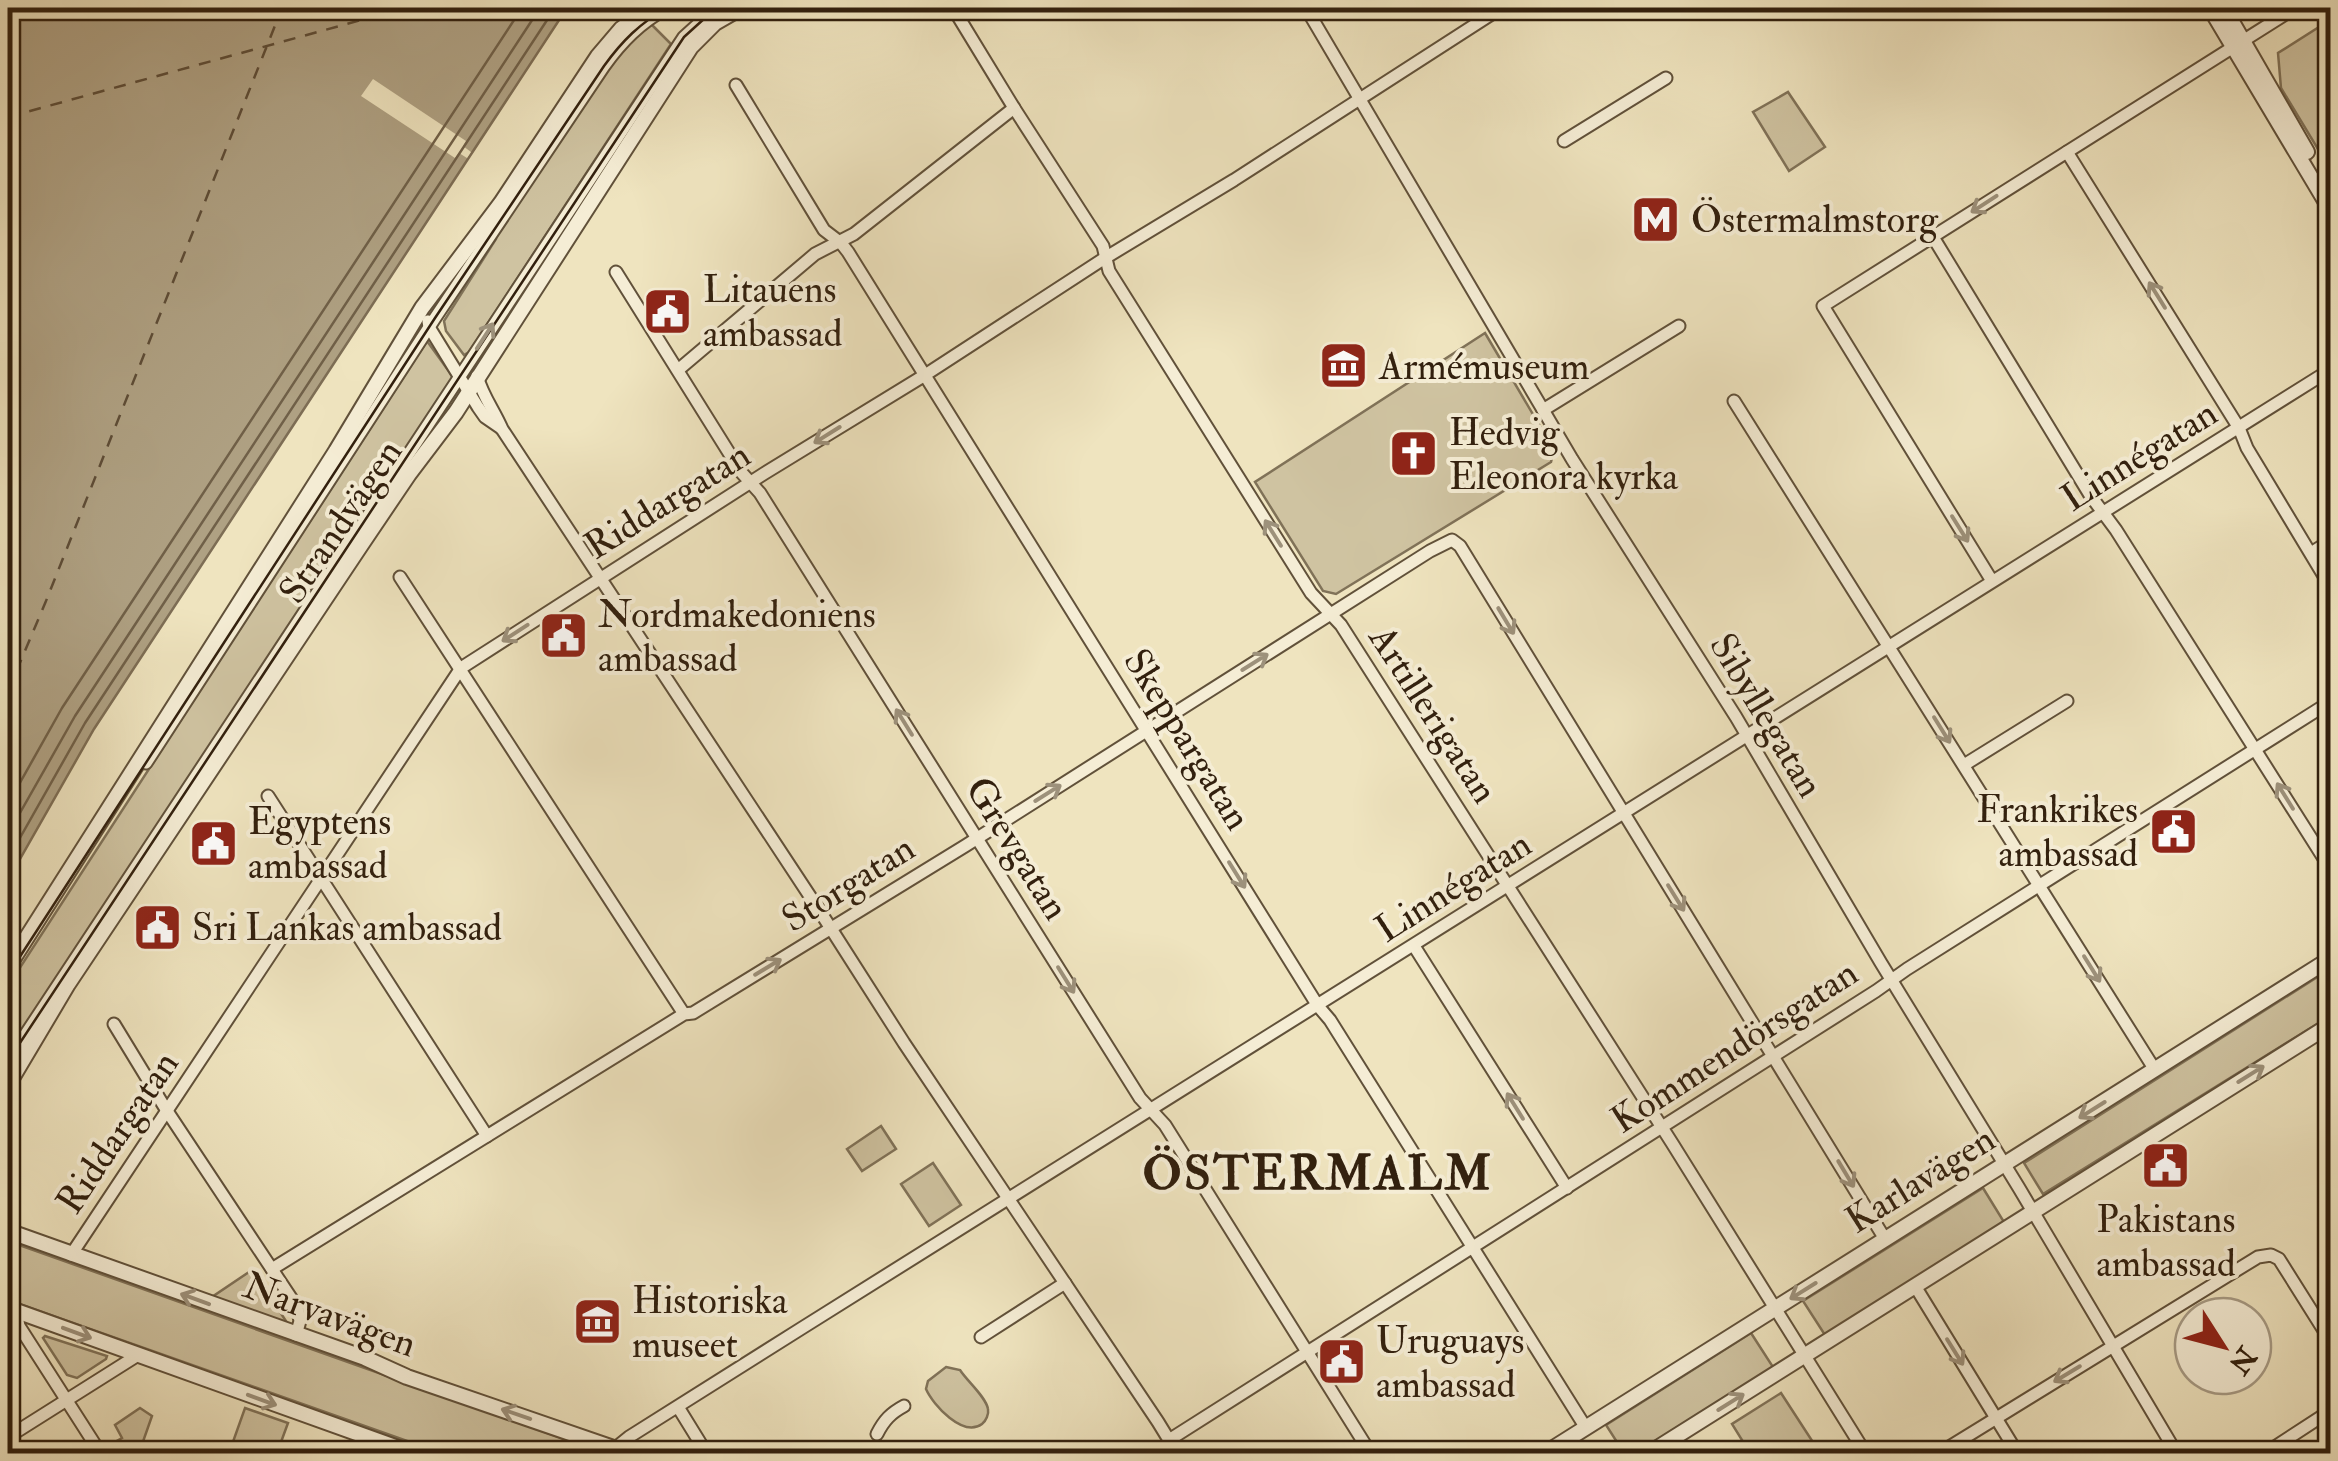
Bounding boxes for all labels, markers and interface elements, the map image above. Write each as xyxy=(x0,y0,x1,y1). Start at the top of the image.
metro station icon: Östermalmstorg xyxy=(1630,193,1682,245)
one-way arrow xyxy=(1971,194,1999,215)
place label: Östermalmstorg xyxy=(1691,196,1939,244)
place label: Litauens ambassad xyxy=(703,266,843,358)
one-way arrow xyxy=(2147,282,2167,310)
public building icon: Litauens ambassad xyxy=(642,285,694,337)
one-way arrow xyxy=(474,323,495,351)
museum icon: Armémuseum xyxy=(1318,340,1370,392)
place label: Armémuseum xyxy=(1378,343,1589,391)
street label: Linnégatan xyxy=(2053,389,2226,522)
place label: Hedvig Eleonora kyrka xyxy=(1449,409,1678,501)
one-way arrow xyxy=(813,424,842,445)
church icon: Hedvig Eleonora kyrka xyxy=(1388,428,1440,480)
street label: Strandvägen xyxy=(269,430,413,613)
street label: Riddargatan xyxy=(576,431,759,570)
one-way arrow xyxy=(1950,514,1970,543)
one-way arrow xyxy=(1263,519,1284,548)
place label: Nordmakedoniens ambassad xyxy=(598,591,876,683)
one-way arrow xyxy=(1496,606,1516,635)
public building icon: Nordmakedoniens ambassad xyxy=(537,610,589,662)
street label: Artillerigatan xyxy=(1357,616,1508,812)
one-way arrow xyxy=(501,622,530,643)
street label: Sibyllegatan xyxy=(1698,625,1834,806)
street label: Skeppargatan xyxy=(1113,640,1262,839)
one-way arrow xyxy=(1240,651,1269,672)
one-way arrow xyxy=(893,708,914,736)
one-way arrow xyxy=(1932,715,1952,744)
street label: Grevgatan xyxy=(955,768,1080,929)
one-way arrow xyxy=(2275,782,2295,810)
one-way arrow xyxy=(1033,783,1061,804)
place label: Frankrikes ambassad xyxy=(1977,786,2138,878)
place label: Egyptens ambassad xyxy=(248,798,391,890)
public building icon: Frankrikes ambassad xyxy=(2147,805,2199,857)
public building icon: Egyptens ambassad xyxy=(187,817,239,869)
street label: Linnégatan xyxy=(1367,820,1540,953)
street label: Storgatan xyxy=(773,824,924,943)
one-way arrow xyxy=(1227,860,1247,889)
one-way arrow xyxy=(1666,883,1686,912)
public building icon: Sri Lankas ambassad xyxy=(131,901,183,953)
place label: Sri Lankas ambassad xyxy=(192,904,502,952)
street label: Kommendörsgatan xyxy=(1602,949,1867,1144)
one-way arrow xyxy=(2081,954,2102,983)
one-way arrow xyxy=(753,957,782,977)
one-way arrow xyxy=(1055,965,1076,994)
street label: Riddargatan xyxy=(46,1042,190,1223)
one-way arrow xyxy=(2237,1064,2265,1084)
one-way arrow xyxy=(1504,1092,1525,1120)
one-way arrow xyxy=(2078,1099,2106,1120)
street label: Karlavägen xyxy=(1837,1115,2004,1244)
public building icon: Pakistans ambassad xyxy=(2140,1139,2192,1191)
district label: ÖSTERMALM xyxy=(1143,1144,1493,1204)
one-way arrow xyxy=(1836,1159,1857,1188)
place label: Pakistans ambassad xyxy=(2096,1196,2236,1288)
street label: Narvavägen xyxy=(237,1262,423,1368)
place label: Historiska museet xyxy=(632,1277,788,1369)
one-way arrow xyxy=(1790,1280,1818,1301)
one-way arrow xyxy=(180,1289,211,1307)
museum icon: Historiska museet xyxy=(571,1296,623,1348)
north arrow xyxy=(2173,1296,2273,1396)
place label: Uruguays ambassad xyxy=(1376,1317,1524,1409)
one-way arrow xyxy=(61,1325,92,1343)
public building icon: Uruguays ambassad xyxy=(1315,1336,1367,1388)
one-way arrow xyxy=(1945,1337,1965,1366)
text: N xyxy=(2220,1339,2264,1381)
one-way arrow xyxy=(2053,1364,2082,1384)
one-way arrow xyxy=(1716,1391,1744,1412)
one-way arrow xyxy=(246,1392,278,1410)
one-way arrow xyxy=(500,1404,532,1422)

